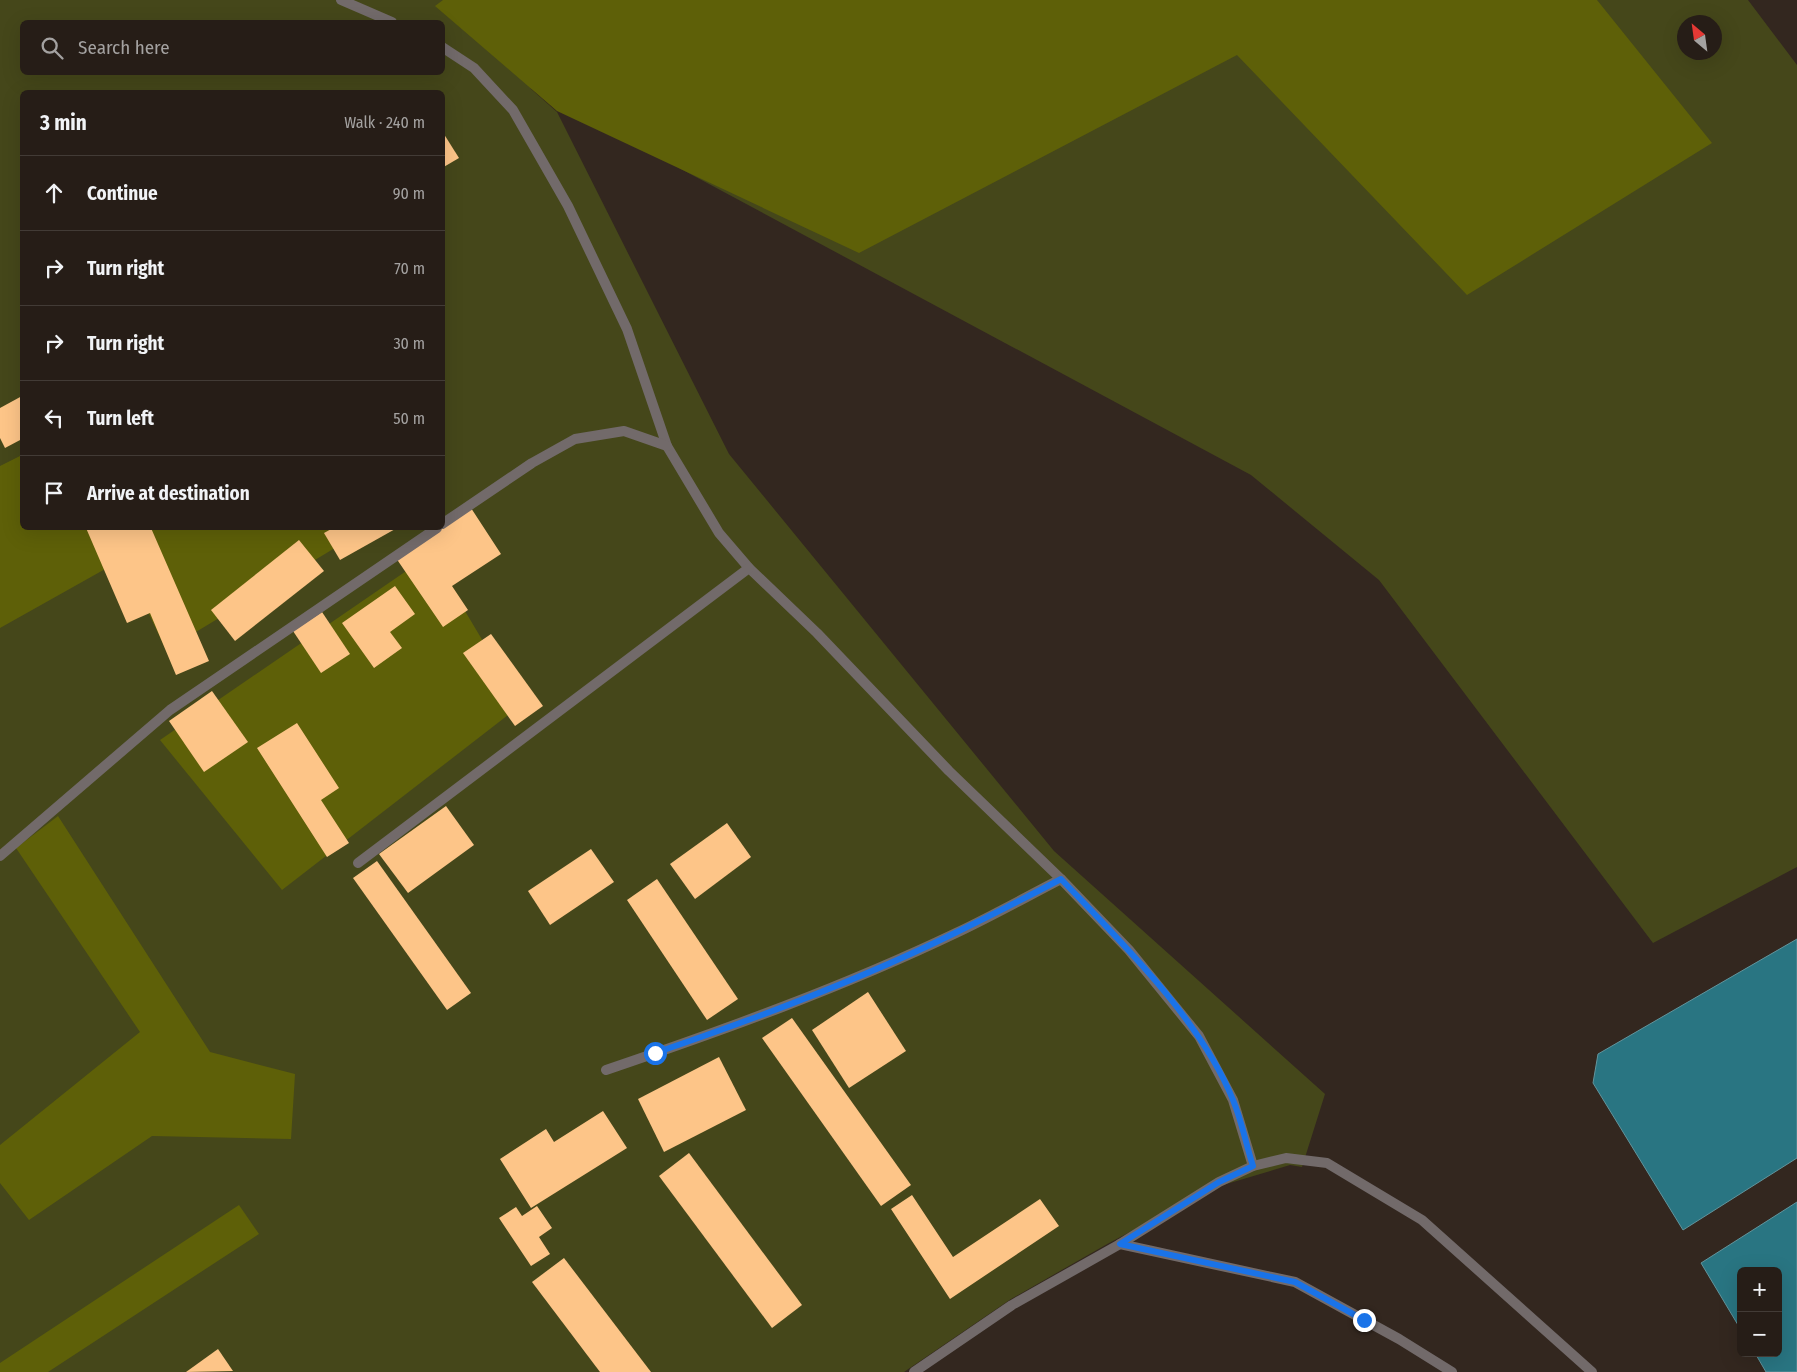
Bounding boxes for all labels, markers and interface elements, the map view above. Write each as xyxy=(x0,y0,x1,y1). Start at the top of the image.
north arrow xyxy=(1677,15,1722,60)
search box xyxy=(20,20,445,75)
icon: search xyxy=(38,34,66,62)
text: Search here xyxy=(78,36,170,59)
text: 3 min xyxy=(40,110,87,136)
text: Walk · 240 m xyxy=(344,113,425,132)
icon: ahead xyxy=(40,179,68,207)
text: Continue xyxy=(87,182,158,205)
text: 90 m xyxy=(393,184,425,203)
icon: right xyxy=(40,254,68,282)
text: Turn right xyxy=(87,257,164,280)
text: 70 m xyxy=(394,259,425,278)
icon: right xyxy=(40,329,68,357)
text: Turn right xyxy=(87,332,164,355)
text: 30 m xyxy=(393,334,425,353)
icon: left xyxy=(40,404,68,432)
text: Turn left xyxy=(87,407,154,430)
text: 50 m xyxy=(393,409,425,428)
icon: arrive xyxy=(40,479,68,507)
text: Arrive at destination xyxy=(87,482,250,505)
route start xyxy=(644,1042,667,1065)
map controls xyxy=(1737,1267,1782,1357)
button: + xyxy=(1737,1267,1782,1312)
route end xyxy=(1353,1309,1376,1332)
button: − xyxy=(1737,1312,1782,1357)

